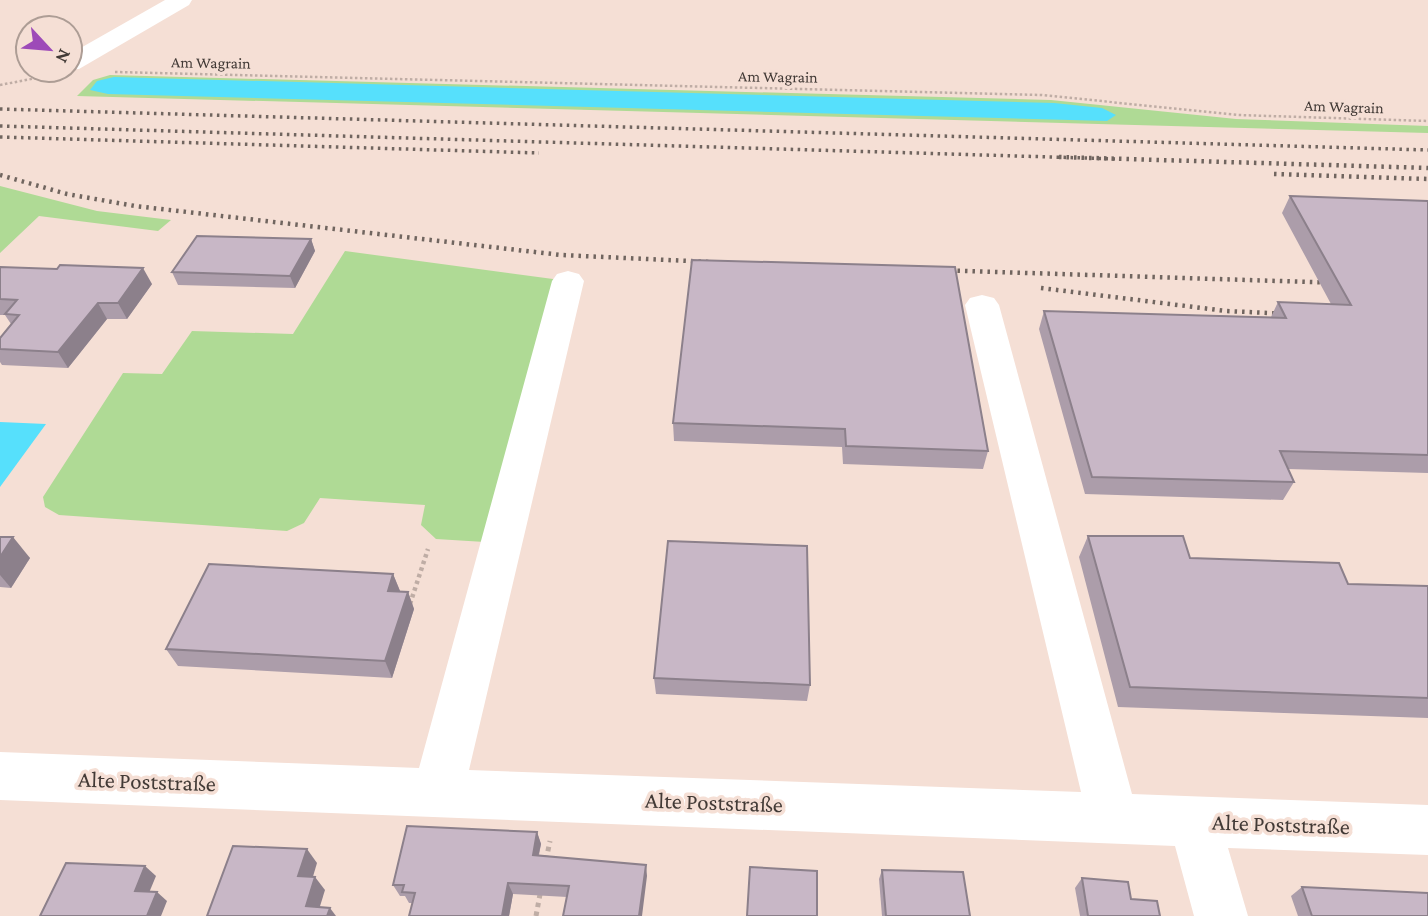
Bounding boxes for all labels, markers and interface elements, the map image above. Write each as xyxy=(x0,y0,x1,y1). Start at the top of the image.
north arrow xyxy=(14,14,84,84)
text: N xyxy=(52,46,76,67)
street label: Am Wagrain xyxy=(171,53,251,73)
street label: Am Wagrain xyxy=(738,67,818,87)
street label: Am Wagrain xyxy=(1304,97,1384,117)
street label: Alte Poststraße xyxy=(78,766,216,796)
street label: Alte Poststraße xyxy=(645,787,783,817)
street label: Alte Poststraße xyxy=(1212,809,1350,839)

